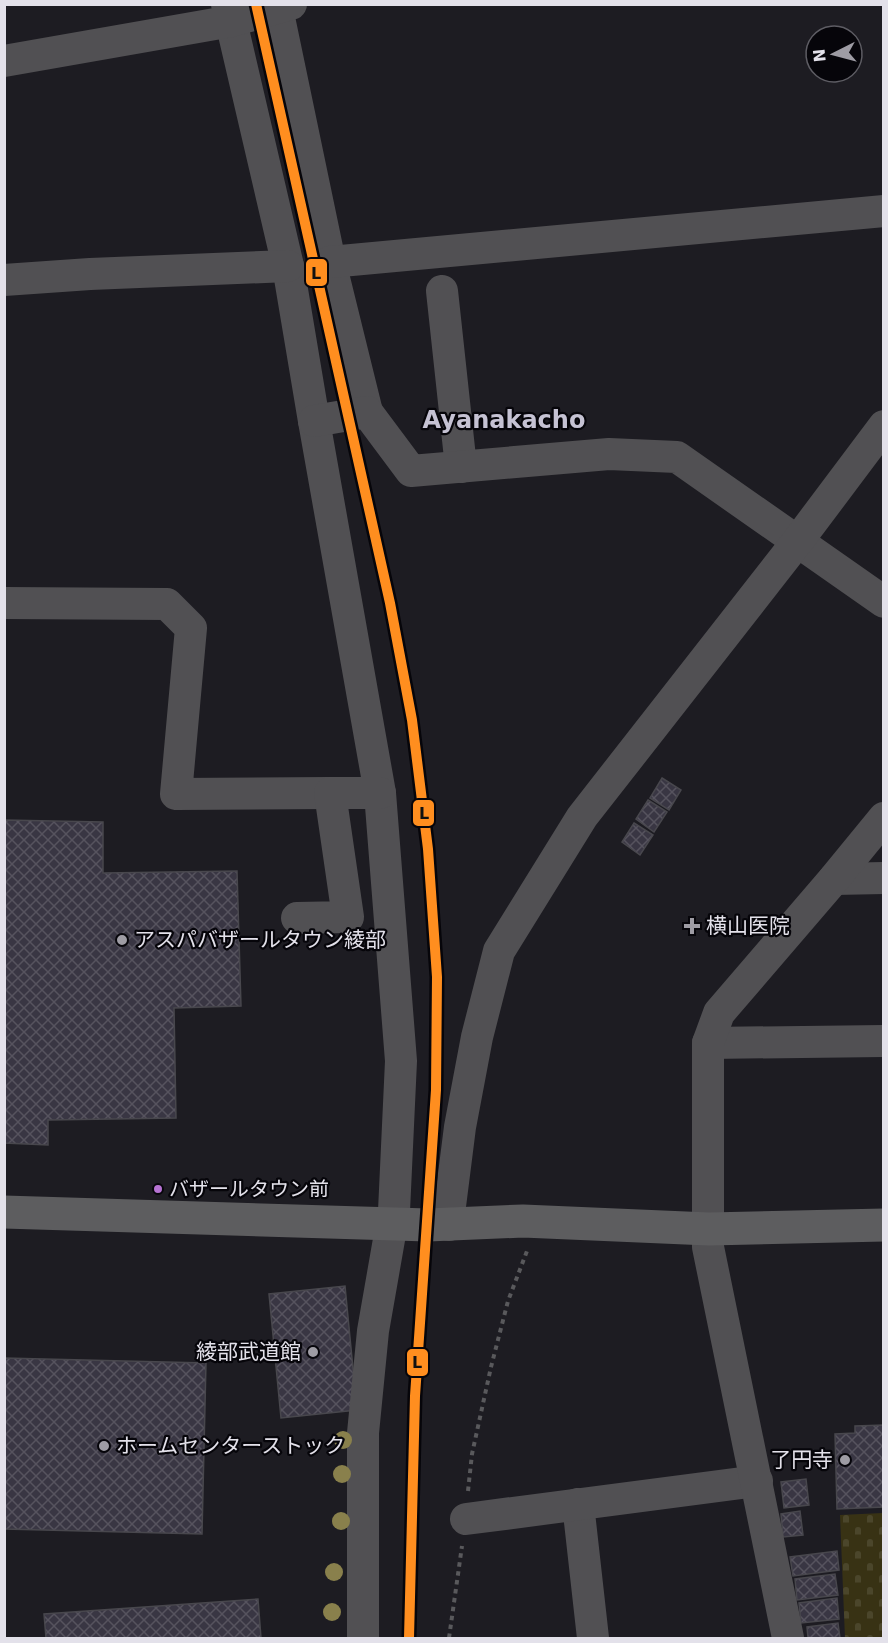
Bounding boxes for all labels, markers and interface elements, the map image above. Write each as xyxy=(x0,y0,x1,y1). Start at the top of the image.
north arrow xyxy=(804,24,864,84)
text: N xyxy=(809,48,830,63)
line badge: L xyxy=(305,258,328,287)
text: L xyxy=(311,264,321,283)
district label: Ayanakacho xyxy=(423,406,585,434)
line badge: L xyxy=(412,799,435,827)
text: L xyxy=(419,804,429,823)
place label: 横山医院 xyxy=(706,914,790,938)
marker: 横山医院 xyxy=(683,917,701,935)
place label: アスパバザールタウン綾部 xyxy=(134,928,386,952)
marker: アスパバザールタウン綾部 xyxy=(115,933,129,947)
place label: バザールタウン前 xyxy=(169,1177,329,1201)
marker: バザールタウン前 xyxy=(152,1183,164,1195)
place label: 綾部武道館 xyxy=(196,1340,301,1364)
marker: 綾部武道館 xyxy=(306,1345,320,1359)
line badge: L xyxy=(406,1348,429,1377)
text: L xyxy=(412,1353,422,1372)
place label: ホームセンターストック xyxy=(116,1434,345,1458)
marker: ホームセンターストック xyxy=(97,1439,111,1453)
place label: 了円寺 xyxy=(770,1448,833,1472)
marker: 了円寺 xyxy=(838,1453,852,1467)

